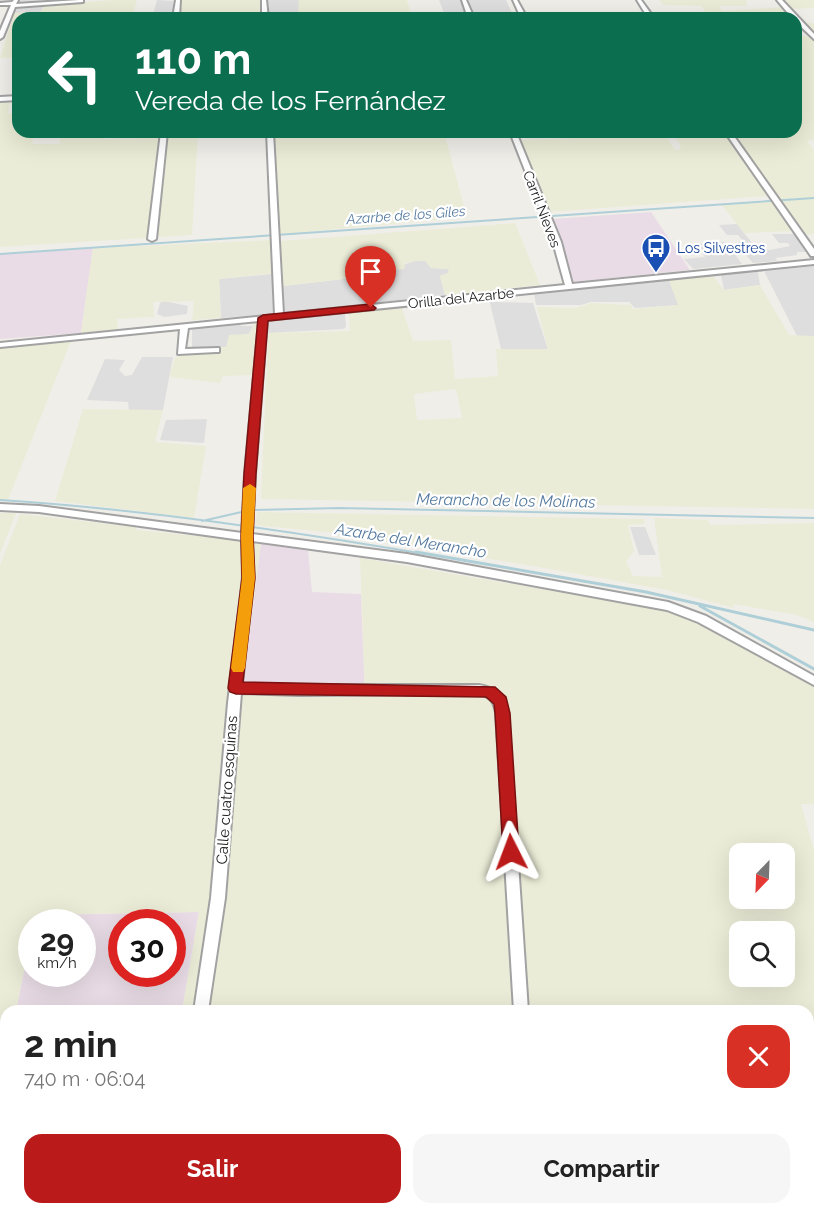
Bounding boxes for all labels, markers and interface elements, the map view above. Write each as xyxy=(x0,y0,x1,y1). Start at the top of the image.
text: 110 m xyxy=(135,35,251,84)
icon: left xyxy=(36,36,114,114)
text: Vereda de los Fernández xyxy=(135,85,446,116)
street label: Carril Nieves xyxy=(520,168,564,250)
water label: Azarbe de los Giles xyxy=(345,203,466,227)
bus stop icon: Los Silvestres xyxy=(640,232,672,274)
place label: Los Silvestres xyxy=(677,240,766,256)
pin xyxy=(345,246,396,308)
icon: arrive xyxy=(354,255,387,288)
street label: Orilla del Azarbe xyxy=(407,284,515,312)
water label: Merancho de los Molinas xyxy=(416,489,596,512)
water label: Azarbe del Merancho xyxy=(333,519,488,562)
street label: Calle cuatro esquinas xyxy=(213,715,241,865)
position arrow xyxy=(479,820,543,884)
north arrow xyxy=(729,843,795,909)
map controls xyxy=(729,843,795,987)
speed limit sign: 30 xyxy=(108,909,186,987)
button: search xyxy=(729,921,795,987)
text: 29 xyxy=(40,923,74,958)
text: km/h xyxy=(37,954,77,972)
text: 2 min xyxy=(24,1023,117,1065)
button: close xyxy=(727,1025,790,1088)
text: 740 m · 06:04 xyxy=(24,1067,146,1091)
button: Salir xyxy=(24,1134,401,1203)
button: Compartir xyxy=(413,1134,790,1203)

